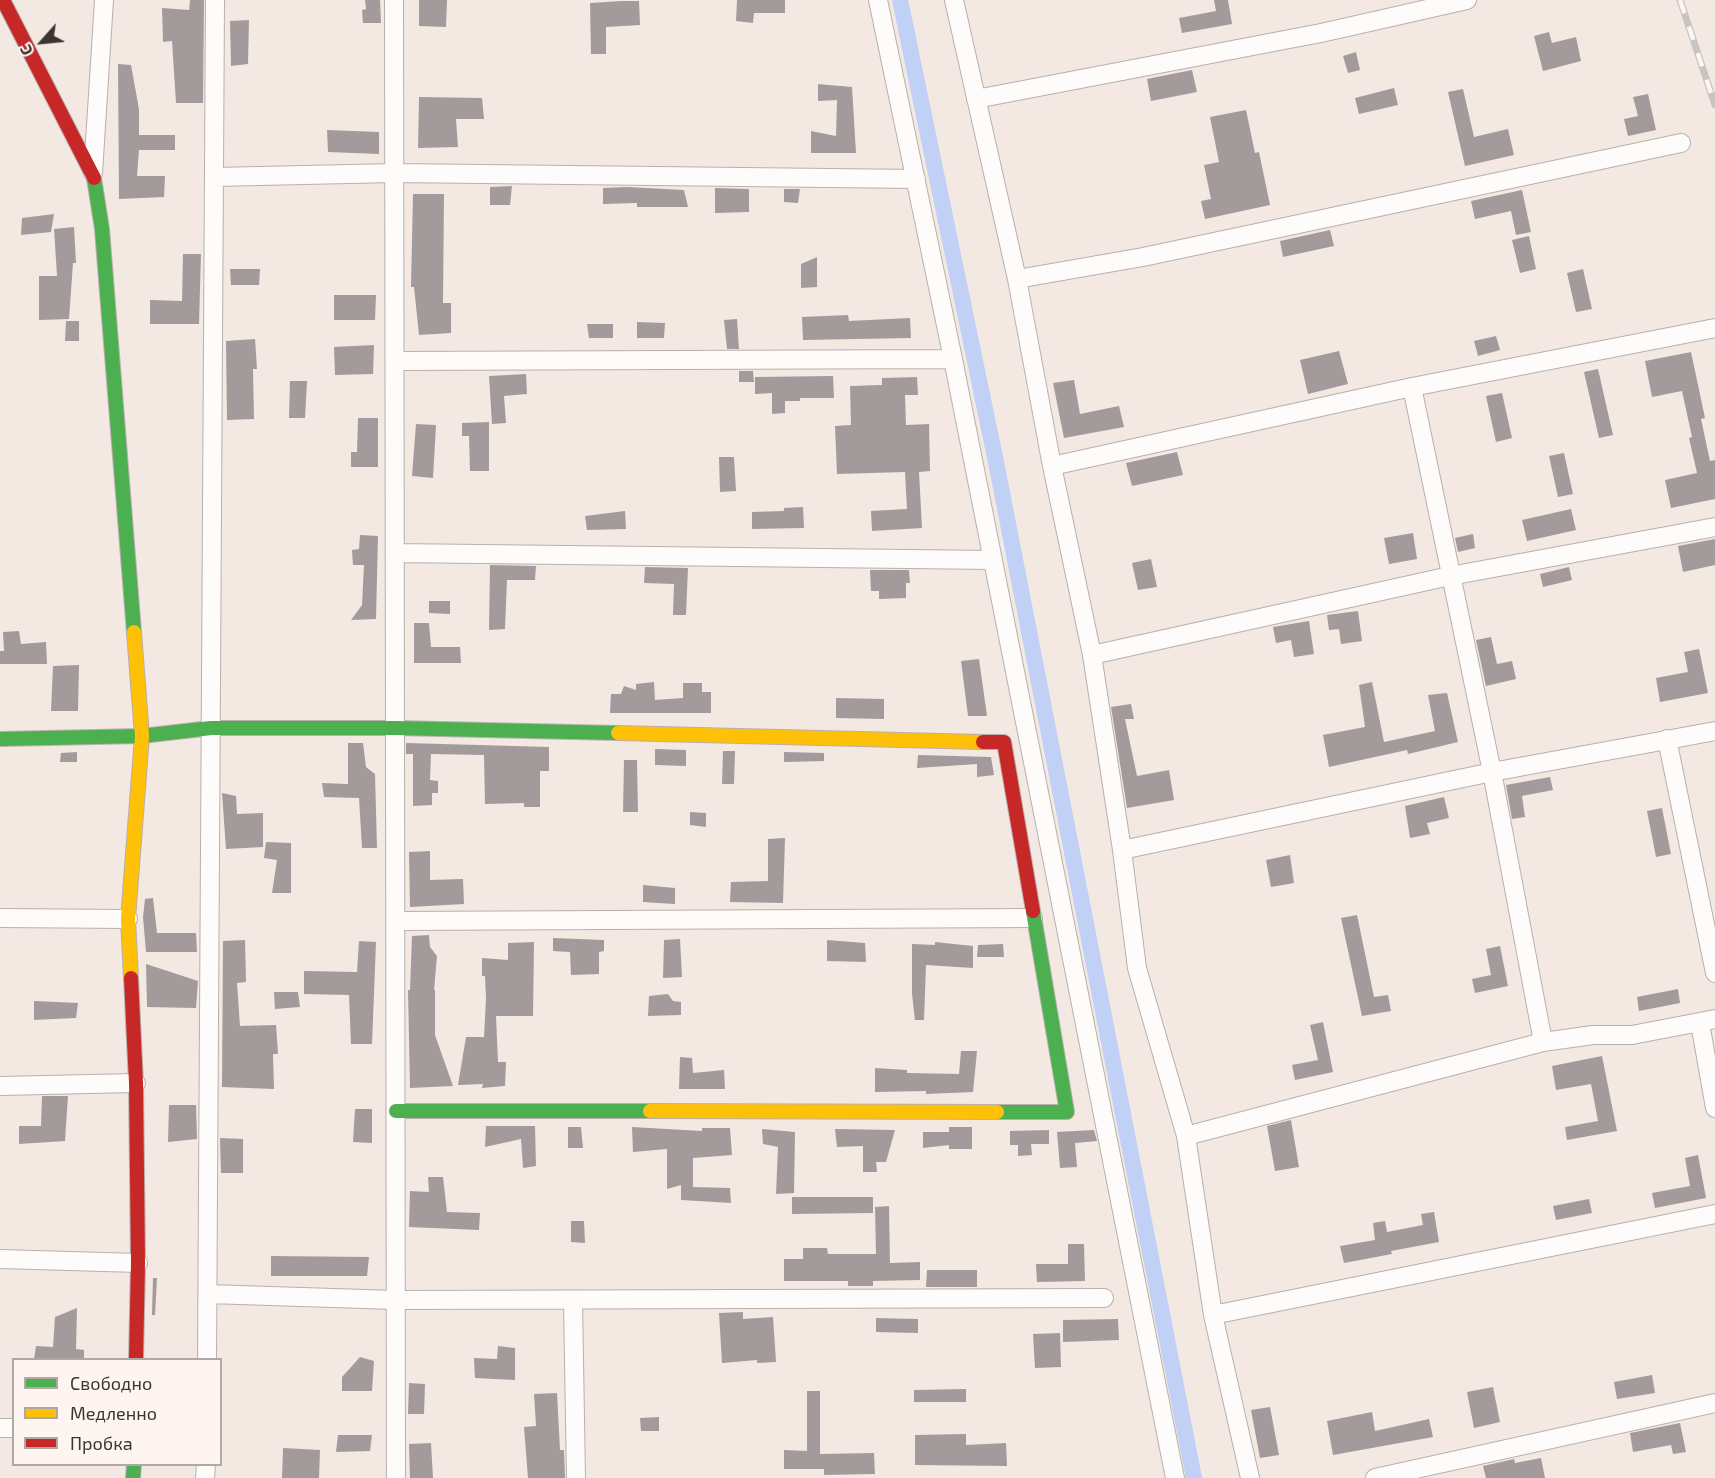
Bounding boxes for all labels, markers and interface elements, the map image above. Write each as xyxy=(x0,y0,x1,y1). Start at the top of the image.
north arrow xyxy=(12,12,72,72)
text: С xyxy=(15,42,36,59)
legend xyxy=(12,1358,222,1466)
text: Свободно xyxy=(70,1372,152,1394)
text: Медленно xyxy=(70,1402,157,1424)
text: Пробка xyxy=(70,1432,133,1454)

